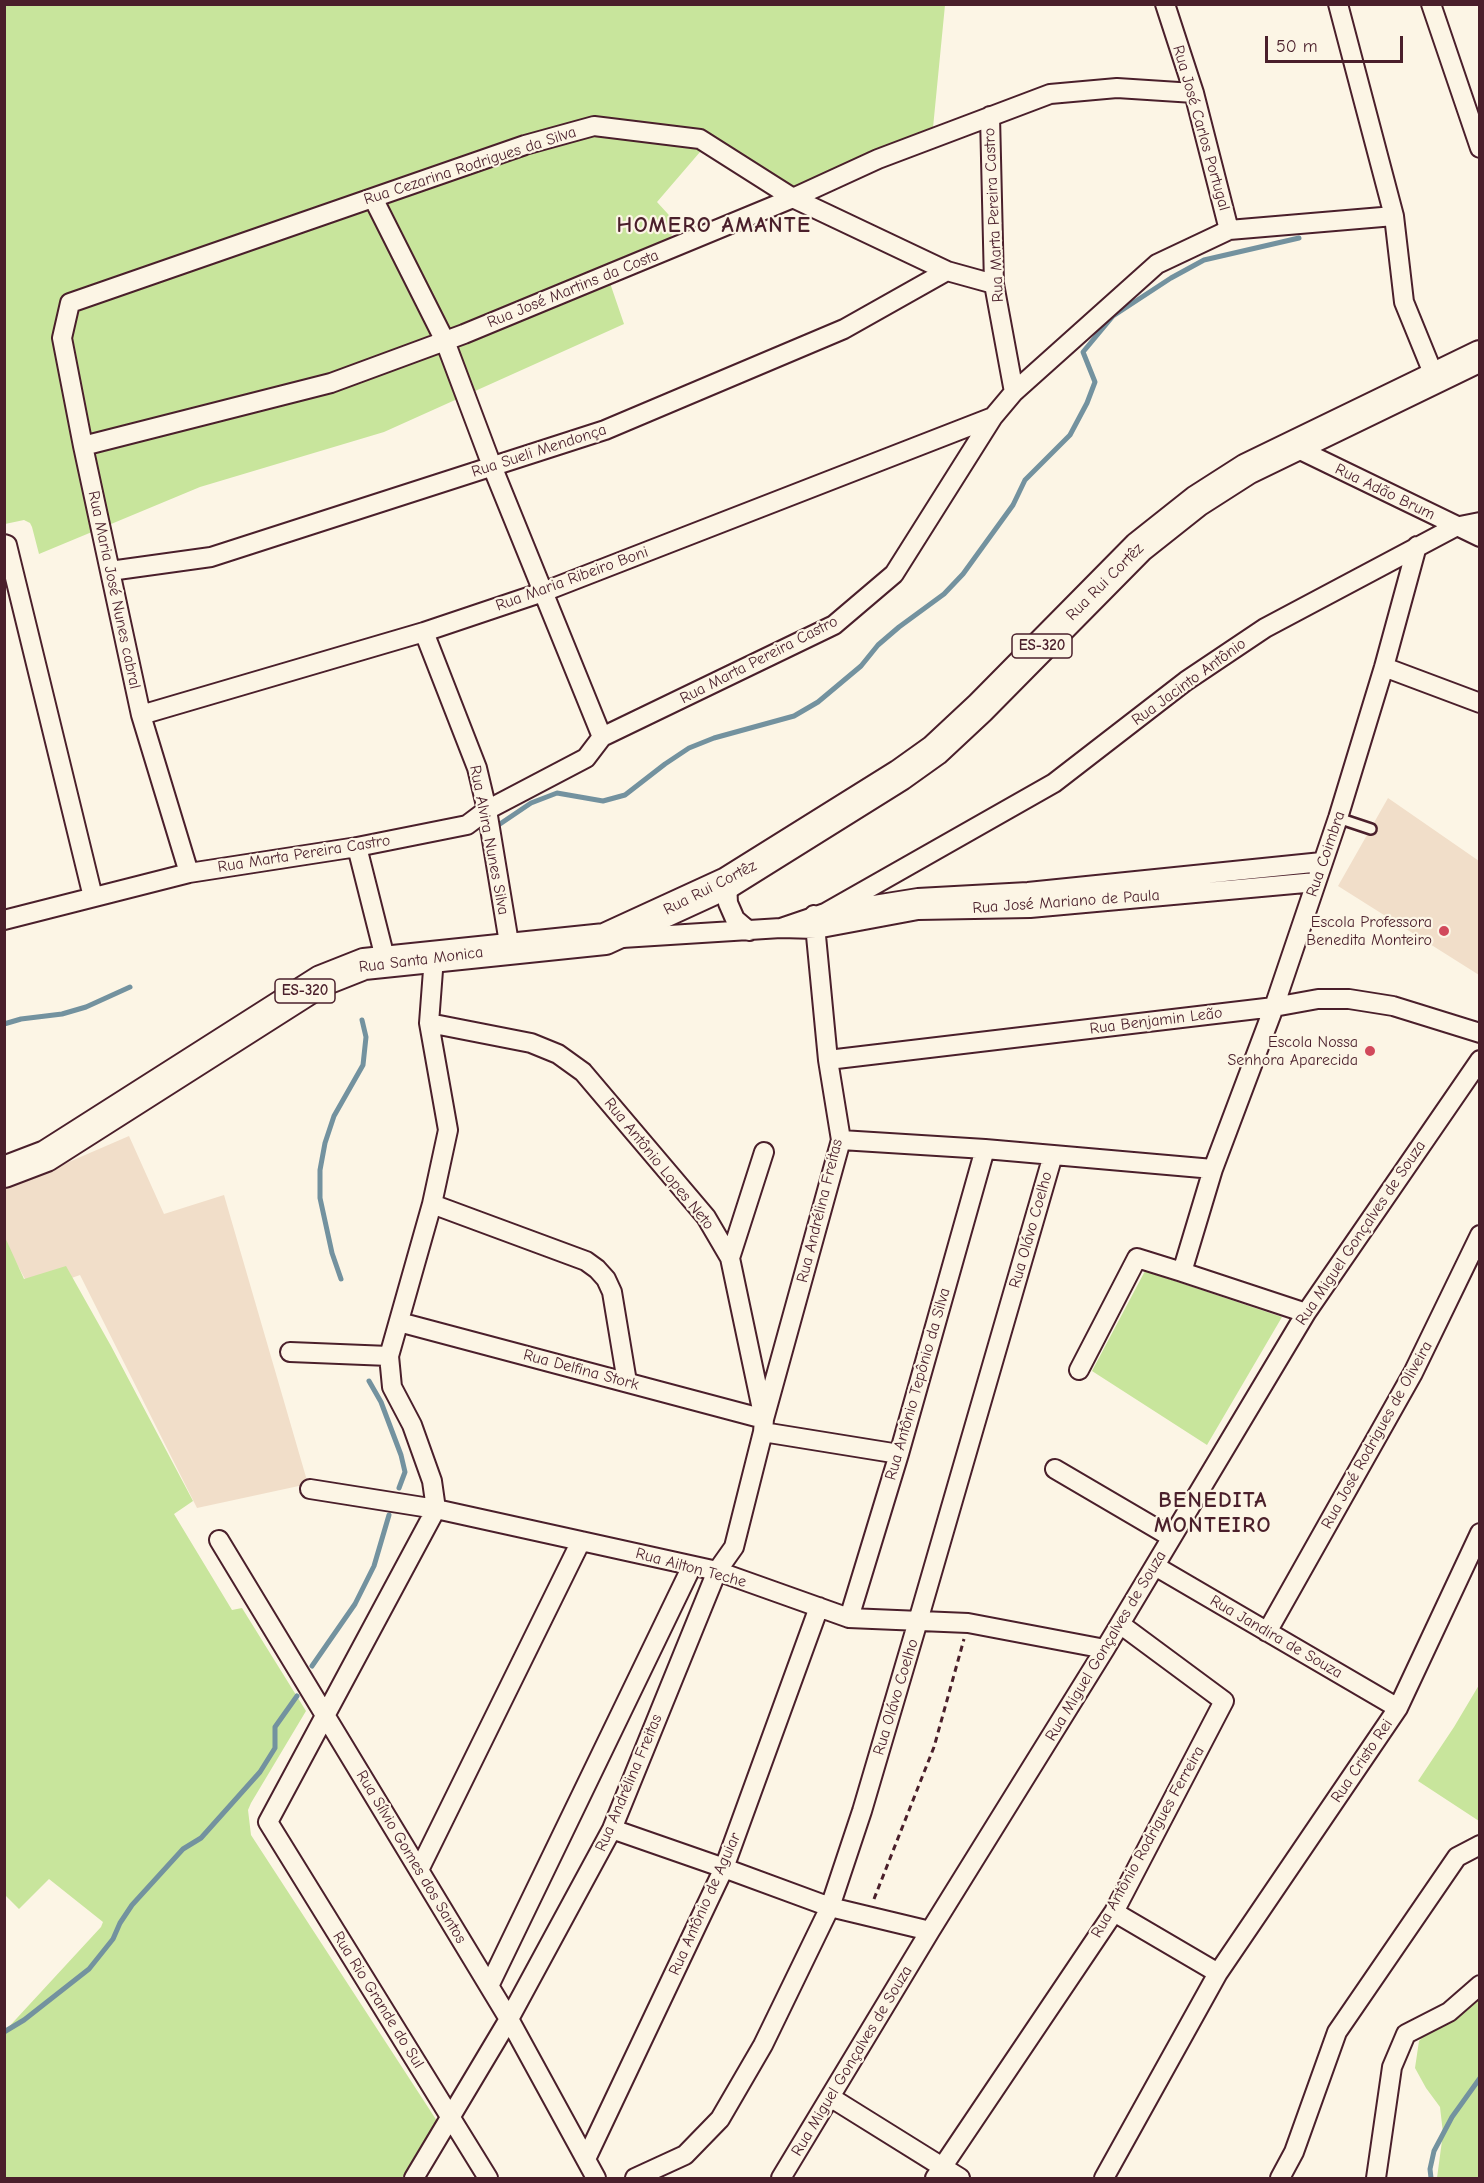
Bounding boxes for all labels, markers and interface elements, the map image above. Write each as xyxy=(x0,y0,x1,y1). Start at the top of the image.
scale bar xyxy=(1268,24,1406,62)
text: 50 m xyxy=(1276,36,1318,57)
street label: Rua José Carlos Portugal xyxy=(1168,43,1234,213)
street label: Rua Cezarina Rodrigues da Silva xyxy=(361,123,579,209)
street label: Rua Marta Pereira Castro xyxy=(980,127,1008,303)
district label: HOMERO AMANTE xyxy=(616,213,812,239)
street label: Rua José Martins da Costa xyxy=(484,246,662,332)
street label: Rua Sueli Mendonça xyxy=(469,420,609,482)
street label: Rua Adão Brum xyxy=(1332,460,1438,524)
street label: Rua Maria José Nunes cabral xyxy=(84,489,144,691)
street label: Rua Rui Cortêz xyxy=(1062,539,1148,625)
street label: Rua Maria Ribeiro Boni xyxy=(493,542,651,616)
street label: Rua Marta Pereira Castro xyxy=(677,612,841,708)
road number: ES-320 xyxy=(1012,634,1072,658)
street label: Rua Jacinto Antônio xyxy=(1128,634,1250,730)
street label: Rua Alvira Nunes Silva xyxy=(465,763,513,917)
street label: Rua Coimbra xyxy=(1302,809,1350,899)
street label: Rua Marta Pereira Castro xyxy=(216,831,392,877)
street label: Rua Rui Cortêz xyxy=(660,856,760,920)
street label: Rua José Mariano de Paula xyxy=(972,886,1160,918)
place label: Escola Professora Benedita Monteiro xyxy=(1306,912,1432,950)
marker: Escola Professora Benedita Monteiro xyxy=(1437,924,1451,938)
street label: Rua Santa Monica xyxy=(358,943,484,977)
road number: ES-320 xyxy=(275,979,335,1003)
street label: Rua Benjamin Leão xyxy=(1089,1003,1223,1039)
place label: Escola Nossa Senhora Aparecida xyxy=(1227,1032,1358,1070)
marker: Escola Nossa Senhora Aparecida xyxy=(1363,1044,1377,1058)
street label: Rua Antônio Lopes Neto xyxy=(600,1094,718,1234)
street label: Rua Andrélina Freitas xyxy=(793,1137,847,1285)
street label: Rua Miguel Gonçalves de Souza xyxy=(1292,1137,1430,1329)
street label: Rua Olávo Coelho xyxy=(1005,1169,1057,1291)
street label: Rua Antônio Tepônio da Silva xyxy=(881,1286,955,1482)
street label: Rua José Rodrigues de Oliveira xyxy=(1317,1338,1437,1532)
street label: Rua Delfina Stork xyxy=(521,1345,641,1395)
district label: BENEDITA MONTEIRO xyxy=(1154,1488,1272,1540)
street label: Rua Ailton Teche xyxy=(634,1544,748,1592)
street label: Rua Miguel Gonçalves de Souza xyxy=(1041,1547,1171,1745)
street label: Rua Jandira de Souza xyxy=(1206,1591,1346,1683)
street label: Rua Olávo Coelho xyxy=(869,1637,923,1757)
street label: Rua Andrélina Freitas xyxy=(591,1711,667,1855)
street label: Rua Cristo Rei xyxy=(1327,1716,1397,1806)
street label: Rua Antônio Rodrigues Ferreira xyxy=(1087,1743,1209,1941)
street label: Rua Sílvio Gomes dos Santos xyxy=(352,1767,470,1947)
street label: Rua Antônio de Aguiar xyxy=(665,1830,745,1978)
street label: Rua Rio Grande do Sul xyxy=(328,1928,428,2072)
street label: Rua Miguel Gonçalves de Souza xyxy=(787,1962,917,2160)

